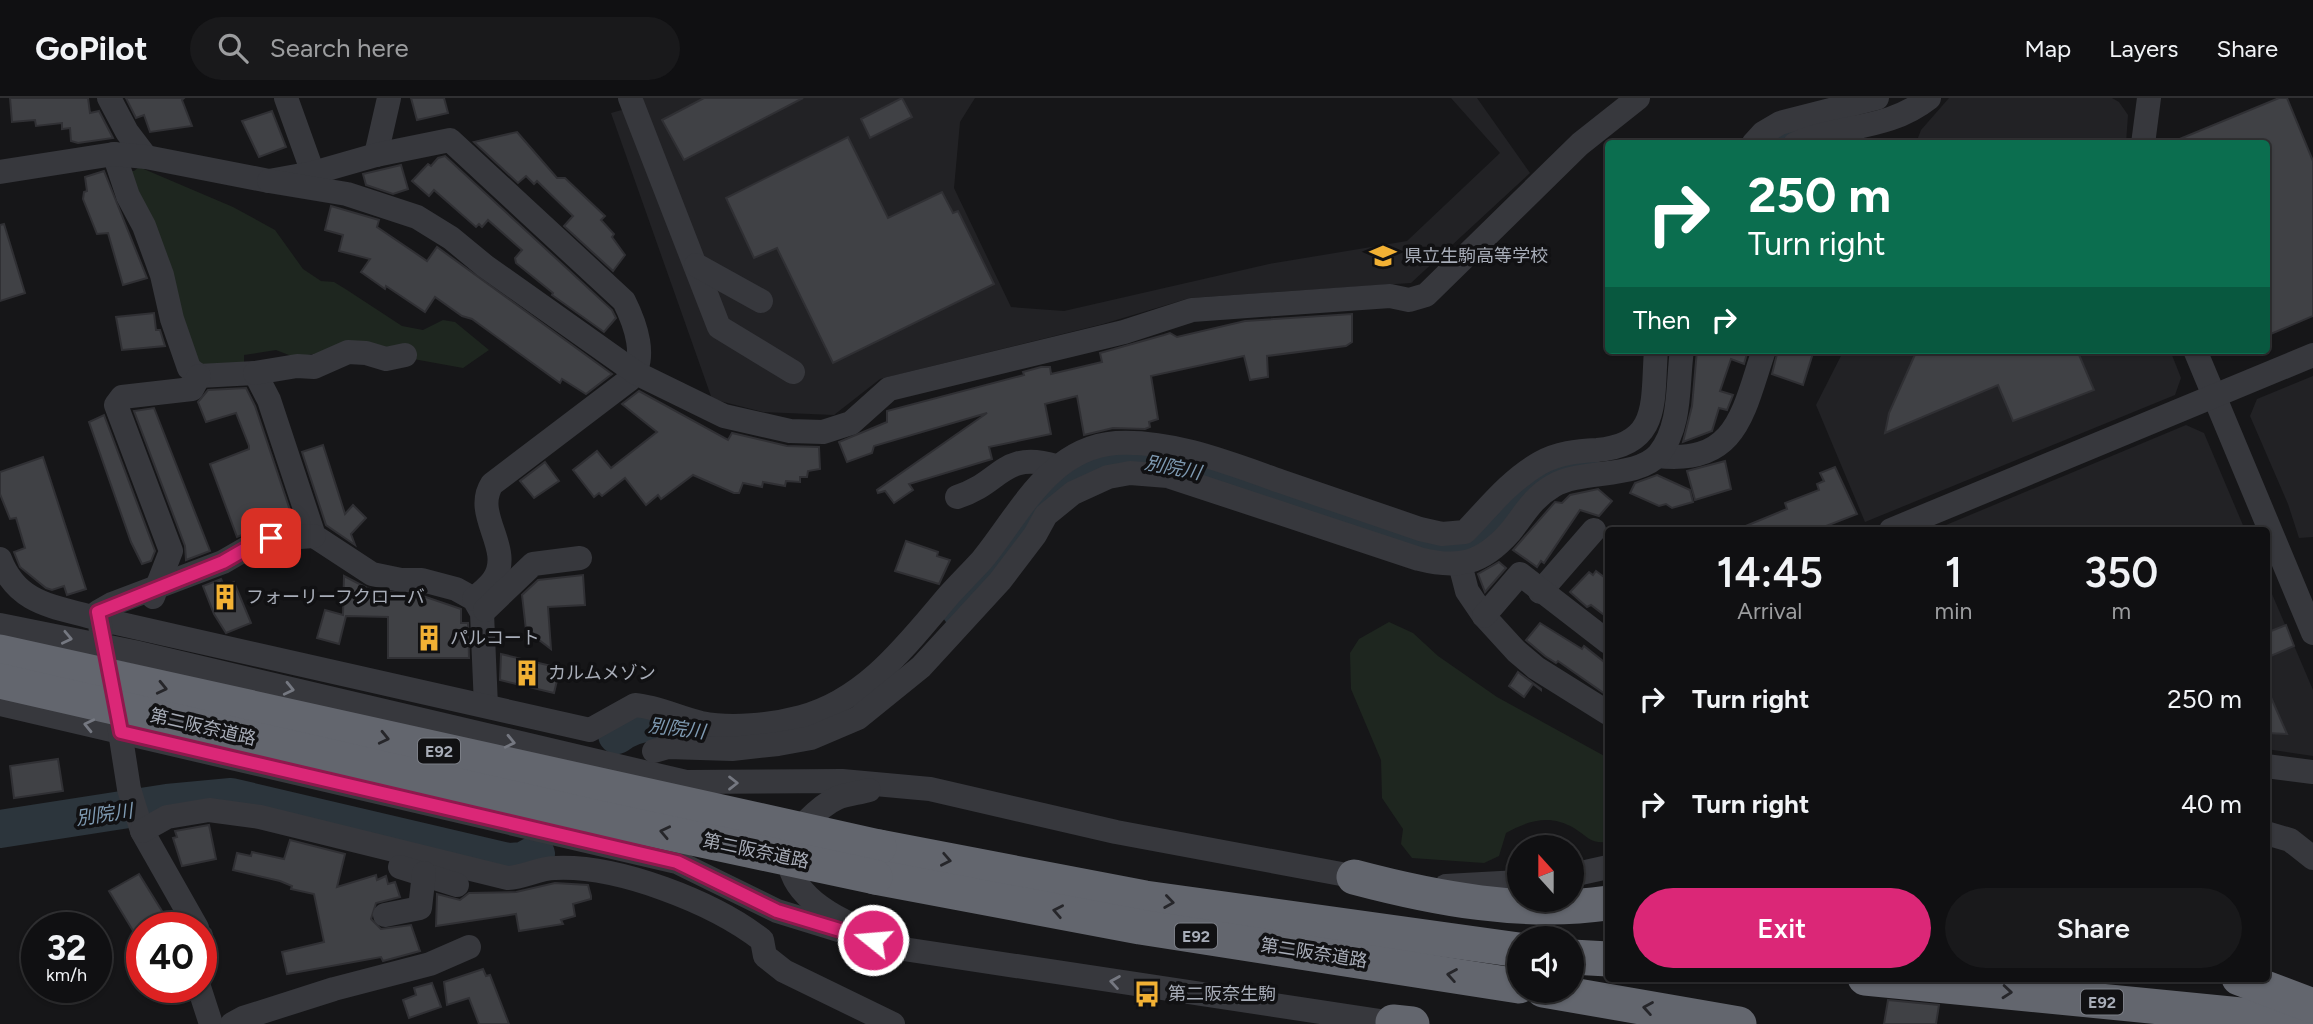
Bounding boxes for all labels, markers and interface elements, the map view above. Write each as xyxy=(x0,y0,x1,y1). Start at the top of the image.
search box xyxy=(190,17,680,80)
text: GoPilot xyxy=(35,29,148,68)
icon: search xyxy=(214,29,252,67)
text: Search here xyxy=(270,32,409,64)
text: Map xyxy=(2024,34,2071,63)
text: Layers xyxy=(2109,34,2178,63)
text: Share xyxy=(2216,34,2278,63)
text: 250 m xyxy=(1748,165,1891,224)
icon: right xyxy=(1633,168,1724,259)
text: Turn right xyxy=(1748,225,1886,263)
school or university icon: 県立生駒高等学校 xyxy=(1368,241,1398,271)
place label: 県立生駒高等学校 xyxy=(1404,245,1548,267)
icon: right xyxy=(1705,301,1743,339)
text: Then xyxy=(1633,304,1691,336)
water label: 別院川 xyxy=(1143,451,1205,485)
pin xyxy=(241,508,301,568)
icon: arrive xyxy=(252,519,290,557)
text: 14:45 xyxy=(1717,547,1823,598)
text: 1 xyxy=(1945,547,1962,598)
text: 350 xyxy=(2084,547,2158,598)
building icon: フォーリーフクローバ xyxy=(210,582,240,612)
place label: フォーリーフクローバ xyxy=(246,586,425,608)
text: Arrival xyxy=(1737,597,1802,625)
text: min xyxy=(1935,597,1972,625)
text: m xyxy=(2111,597,2131,625)
building icon: パルコート xyxy=(414,623,444,653)
place label: パルコート xyxy=(450,627,540,649)
one-way arrow xyxy=(61,630,73,645)
building icon: カルムメゾン xyxy=(512,658,542,688)
place label: カルムメゾン xyxy=(548,662,656,684)
one-way arrow xyxy=(156,680,168,695)
icon: right xyxy=(1633,680,1671,718)
one-way arrow xyxy=(283,681,295,695)
text: Turn right xyxy=(1692,683,1809,715)
text: 250 m xyxy=(2167,683,2242,715)
street label: 第二阪奈道路 xyxy=(148,704,258,750)
water label: 別院川 xyxy=(647,714,709,744)
one-way arrow xyxy=(84,719,96,733)
one-way arrow xyxy=(378,730,390,745)
one-way arrow xyxy=(504,734,516,748)
road number: E92 xyxy=(418,738,460,764)
one-way arrow xyxy=(728,775,739,791)
icon: right xyxy=(1633,785,1671,823)
text: Turn right xyxy=(1692,788,1809,820)
text: 40 m xyxy=(2181,788,2242,820)
water label: 別院川 xyxy=(74,799,136,830)
one-way arrow xyxy=(659,825,671,840)
street label: 第二阪奈道路 xyxy=(701,829,811,873)
north arrow xyxy=(1507,835,1584,912)
map controls xyxy=(1507,835,1584,1003)
one-way arrow xyxy=(940,852,952,867)
button: Exit xyxy=(1633,888,1931,968)
button: Share xyxy=(1945,888,2242,968)
one-way arrow xyxy=(1164,894,1175,909)
position arrow xyxy=(836,903,910,977)
one-way arrow xyxy=(1052,905,1064,920)
speed limit sign: 40 xyxy=(126,912,217,1003)
road number: E92 xyxy=(1175,923,1217,948)
button: sound xyxy=(1507,926,1584,1003)
text: 32 xyxy=(47,927,86,969)
street label: 第二阪奈道路 xyxy=(1259,934,1369,972)
text: km/h xyxy=(46,964,87,986)
one-way arrow xyxy=(1446,968,1458,983)
one-way arrow xyxy=(1109,975,1121,990)
bus stop icon: 第二阪奈生駒 xyxy=(1132,979,1162,1009)
place label: 第二阪奈生駒 xyxy=(1168,983,1276,1005)
one-way arrow xyxy=(2001,985,2013,1000)
road number: E92 xyxy=(2081,989,2123,1014)
one-way arrow xyxy=(1642,1001,1654,1016)

